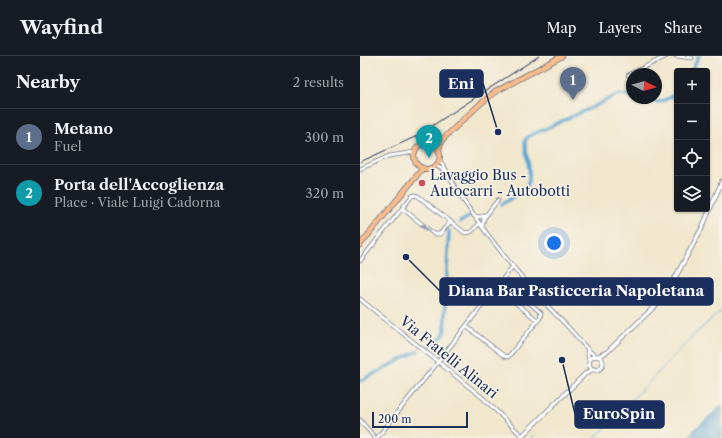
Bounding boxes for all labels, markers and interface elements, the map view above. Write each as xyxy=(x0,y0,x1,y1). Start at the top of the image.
text: Wayfind xyxy=(20,16,103,39)
text: Map xyxy=(546,19,576,37)
text: Layers xyxy=(598,19,642,37)
text: Share xyxy=(664,19,702,37)
pin: 1 xyxy=(560,67,586,100)
north arrow xyxy=(626,68,662,104)
map controls xyxy=(674,68,710,212)
button: + xyxy=(674,68,710,104)
callout: Eni xyxy=(440,70,483,97)
text: Nearby xyxy=(16,72,80,92)
text: 2 results xyxy=(293,74,344,90)
text: Eni xyxy=(448,74,475,93)
button: − xyxy=(674,104,710,140)
text: Metano xyxy=(54,119,113,138)
pin: 2 xyxy=(416,125,442,158)
text: 1 xyxy=(26,129,32,145)
text: 300 m xyxy=(305,129,344,145)
text: Fuel xyxy=(54,138,82,154)
button: locate xyxy=(674,140,710,176)
place label: Lavaggio Bus - Autocarri - Autobotti xyxy=(429,166,570,200)
text: Porta dell'Accoglienza xyxy=(54,175,224,194)
button: layers xyxy=(674,176,710,212)
marker: Lavaggio Bus - Autocarri - Autobotti xyxy=(417,178,427,188)
text: 2 xyxy=(25,185,33,201)
text: 320 m xyxy=(306,185,344,201)
text: Place · Viale Luigi Cadorna xyxy=(54,194,220,210)
one-way arrow xyxy=(421,224,432,232)
your location xyxy=(544,233,564,253)
callout: Diana Bar Pasticceria Napoletana xyxy=(440,278,713,305)
text: Diana Bar Pasticceria Napoletana xyxy=(448,281,705,300)
street label: Via Fratelli Alinari xyxy=(395,311,502,402)
callout: EuroSpin xyxy=(575,401,664,428)
text: EuroSpin xyxy=(583,404,656,423)
scale bar xyxy=(372,410,468,429)
text: 200 m xyxy=(378,412,411,426)

